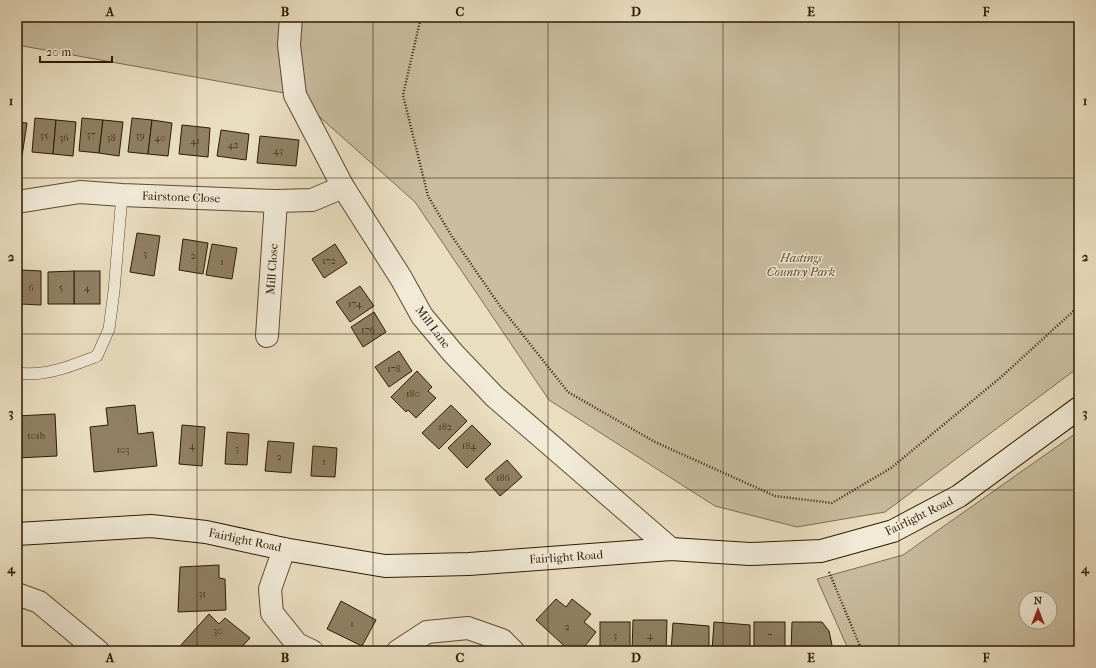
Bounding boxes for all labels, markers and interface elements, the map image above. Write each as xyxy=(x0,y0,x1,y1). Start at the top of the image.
text: A xyxy=(105,4,115,19)
text: B xyxy=(281,4,290,19)
text: C xyxy=(456,4,465,19)
text: D xyxy=(631,4,641,19)
text: E xyxy=(807,4,815,19)
text: F xyxy=(982,4,990,19)
scale bar xyxy=(40,38,112,64)
text: 20 m xyxy=(46,45,71,59)
text: 1 xyxy=(9,93,14,108)
text: 1 xyxy=(1083,93,1088,108)
house number: 37 xyxy=(87,129,96,141)
house number: 35 xyxy=(40,130,48,142)
house number: 39 xyxy=(135,130,145,142)
house number: 36 xyxy=(59,132,69,144)
house number: 38 xyxy=(106,132,116,144)
house number: 40 xyxy=(154,132,166,144)
house number: 41 xyxy=(190,135,200,147)
house number: 42 xyxy=(227,139,239,151)
house number: 43 xyxy=(273,145,283,157)
street label: Fairstone Close xyxy=(142,189,221,205)
street label: Mill Close xyxy=(263,243,281,295)
house number: 3 xyxy=(143,248,147,260)
text: 2 xyxy=(8,249,15,264)
text: 2 xyxy=(1082,249,1089,264)
house number: 2 xyxy=(190,250,196,262)
park label: Hastings Country Park xyxy=(767,251,835,279)
house number: 172 xyxy=(322,255,336,267)
house number: 1 xyxy=(220,256,224,268)
house number: 6 xyxy=(28,282,34,294)
house number: 5 xyxy=(59,282,63,294)
house number: 4 xyxy=(84,282,91,294)
house number: 174 xyxy=(348,298,363,310)
street label: Mill Lane xyxy=(413,303,453,351)
house number: 176 xyxy=(361,324,375,336)
house number: 178 xyxy=(387,363,401,375)
house number: 180 xyxy=(406,388,420,400)
text: 3 xyxy=(8,405,14,421)
text: 3 xyxy=(1082,405,1088,421)
house number: 182 xyxy=(438,421,452,433)
house number: 101b xyxy=(27,430,45,442)
house number: 4 xyxy=(189,440,196,452)
house number: 184 xyxy=(462,440,477,452)
house number: 3 xyxy=(235,443,239,455)
house number: 103 xyxy=(116,444,130,456)
house number: 2 xyxy=(276,451,282,463)
house number: 1 xyxy=(322,456,326,468)
house number: 186 xyxy=(496,472,511,484)
street label: Fairlight Road xyxy=(883,493,956,538)
street label: Fairlight Road xyxy=(207,525,283,555)
street label: Fairlight Road xyxy=(529,547,604,567)
text: 4 xyxy=(6,561,16,577)
text: 4 xyxy=(1080,561,1090,577)
house number: 31 xyxy=(198,588,206,600)
north arrow xyxy=(1018,590,1058,630)
text: N xyxy=(1034,594,1043,607)
house number: 1 xyxy=(350,618,354,630)
house number: 2 xyxy=(564,621,570,633)
house number: 30 xyxy=(213,625,223,637)
house number: 3 xyxy=(613,630,617,642)
house number: 4 xyxy=(647,630,654,642)
house number: 7 xyxy=(768,630,773,642)
text: A xyxy=(105,650,115,665)
text: B xyxy=(281,650,290,665)
text: C xyxy=(456,650,465,665)
text: D xyxy=(631,650,641,665)
text: E xyxy=(807,650,815,665)
text: F xyxy=(982,650,990,665)

